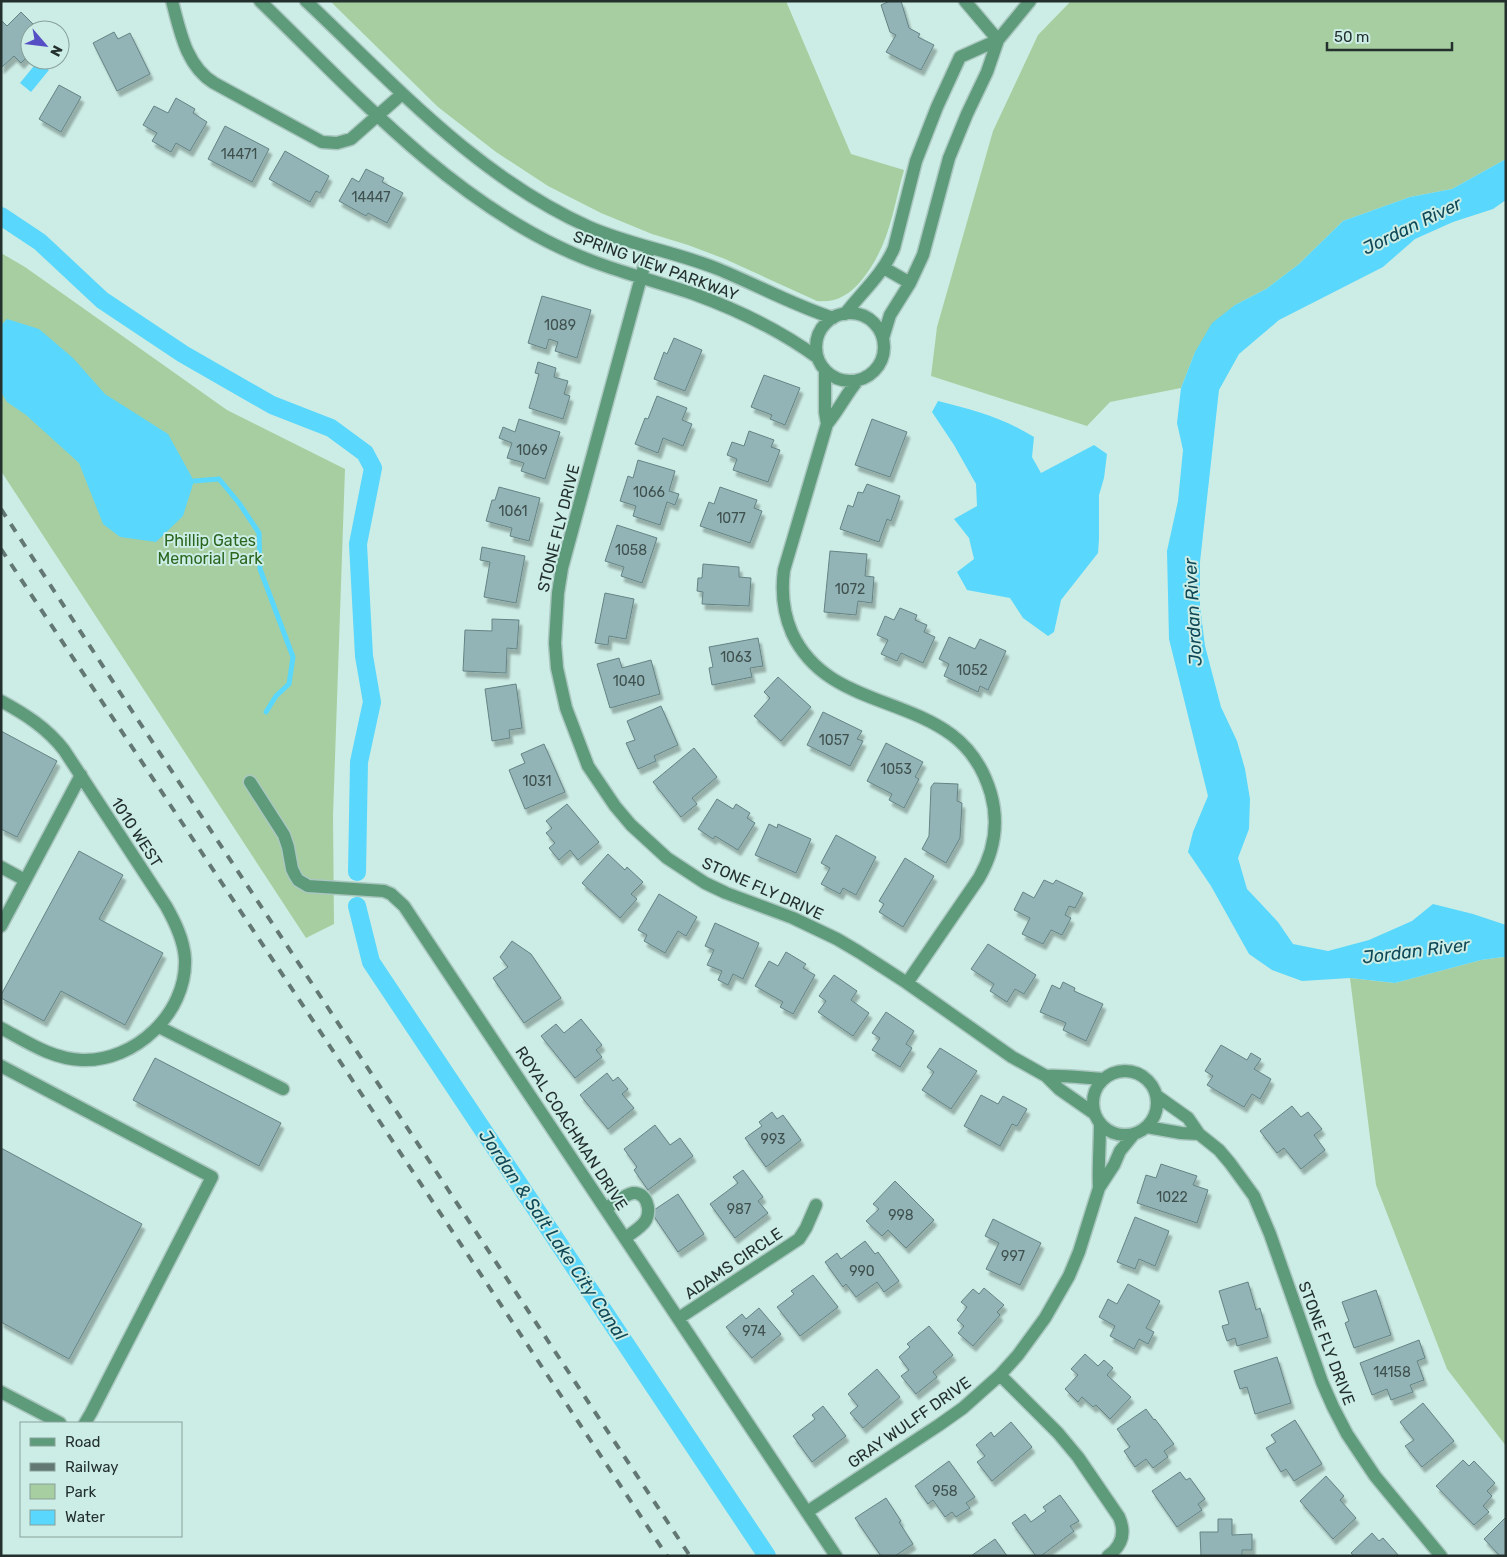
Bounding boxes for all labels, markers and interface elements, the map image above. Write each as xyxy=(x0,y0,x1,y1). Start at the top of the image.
north arrow xyxy=(20,20,70,70)
scale bar xyxy=(1327,20,1452,52)
text: 50 m xyxy=(1334,28,1369,46)
text: N xyxy=(46,42,66,59)
house number: 14471 xyxy=(221,146,257,163)
house number: 14447 xyxy=(351,189,391,206)
water label: Jordan River xyxy=(1359,192,1466,260)
street label: SPRING VIEW PARKWAY xyxy=(571,227,741,304)
house number: 1089 xyxy=(544,317,576,334)
house number: 1069 xyxy=(516,442,548,459)
street label: STONE FLY DRIVE xyxy=(533,462,584,594)
house number: 1066 xyxy=(633,484,665,501)
house number: 1061 xyxy=(499,503,527,520)
house number: 1077 xyxy=(716,510,746,527)
park label: Phillip Gates Memorial Park xyxy=(158,531,263,568)
house number: 1058 xyxy=(615,542,647,559)
water label: Jordan River xyxy=(1179,557,1207,666)
house number: 1072 xyxy=(835,581,865,598)
house number: 1063 xyxy=(720,649,752,666)
house number: 1052 xyxy=(956,662,988,679)
house number: 1040 xyxy=(613,673,645,690)
house number: 1057 xyxy=(819,732,849,749)
house number: 1053 xyxy=(880,761,912,778)
house number: 1031 xyxy=(522,773,552,790)
street label: 1010 WEST xyxy=(107,794,166,871)
street label: STONE FLY DRIVE xyxy=(699,853,826,924)
water label: Jordan River xyxy=(1361,933,1472,968)
street label: ROYAL COACHMAN DRIVE xyxy=(511,1043,632,1214)
water label: Jordan & Salt Lake City Canal xyxy=(474,1126,632,1345)
house number: 993 xyxy=(761,1131,785,1148)
house number: 1022 xyxy=(1156,1189,1188,1206)
house number: 987 xyxy=(727,1201,751,1218)
house number: 998 xyxy=(888,1207,914,1224)
street label: ADAMS CIRCLE xyxy=(681,1224,786,1303)
house number: 997 xyxy=(1001,1248,1025,1265)
house number: 990 xyxy=(849,1263,875,1280)
street label: STONE FLY DRIVE xyxy=(1294,1279,1359,1408)
house number: 974 xyxy=(742,1323,766,1340)
house number: 14158 xyxy=(1373,1364,1411,1381)
street label: GRAY WULFF DRIVE xyxy=(844,1373,975,1472)
legend xyxy=(20,1422,182,1537)
text: Road xyxy=(65,1433,101,1451)
text: Railway xyxy=(65,1458,119,1476)
text: Park xyxy=(65,1483,96,1501)
house number: 958 xyxy=(932,1483,958,1500)
text: Water xyxy=(65,1508,105,1526)

